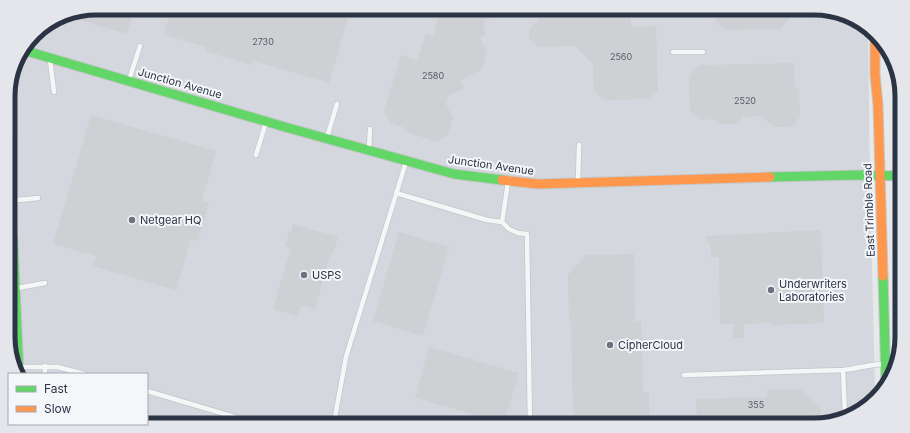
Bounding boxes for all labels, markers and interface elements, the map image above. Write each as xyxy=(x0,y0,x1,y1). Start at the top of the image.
house number: 2730 xyxy=(252,36,274,47)
house number: 2560 xyxy=(610,51,632,62)
street label: Junction Avenue xyxy=(136,64,224,102)
house number: 2580 xyxy=(422,70,444,81)
house number: 2520 xyxy=(734,95,756,106)
street label: Junction Avenue xyxy=(447,152,535,178)
street label: East Trimble Road xyxy=(860,163,878,257)
place label: Netgear HQ xyxy=(140,213,201,227)
marker: Netgear HQ xyxy=(127,215,137,225)
place label: USPS xyxy=(312,268,341,282)
marker: USPS xyxy=(299,270,309,280)
place label: Underwriters Laboratories xyxy=(779,277,847,304)
marker: Underwriters Laboratories xyxy=(766,285,776,295)
place label: CipherCloud xyxy=(618,338,683,352)
marker: CipherCloud xyxy=(605,340,615,350)
legend xyxy=(8,373,148,425)
text: Fast xyxy=(44,381,68,396)
house number: 355 xyxy=(748,399,764,410)
text: Slow xyxy=(44,401,72,416)

